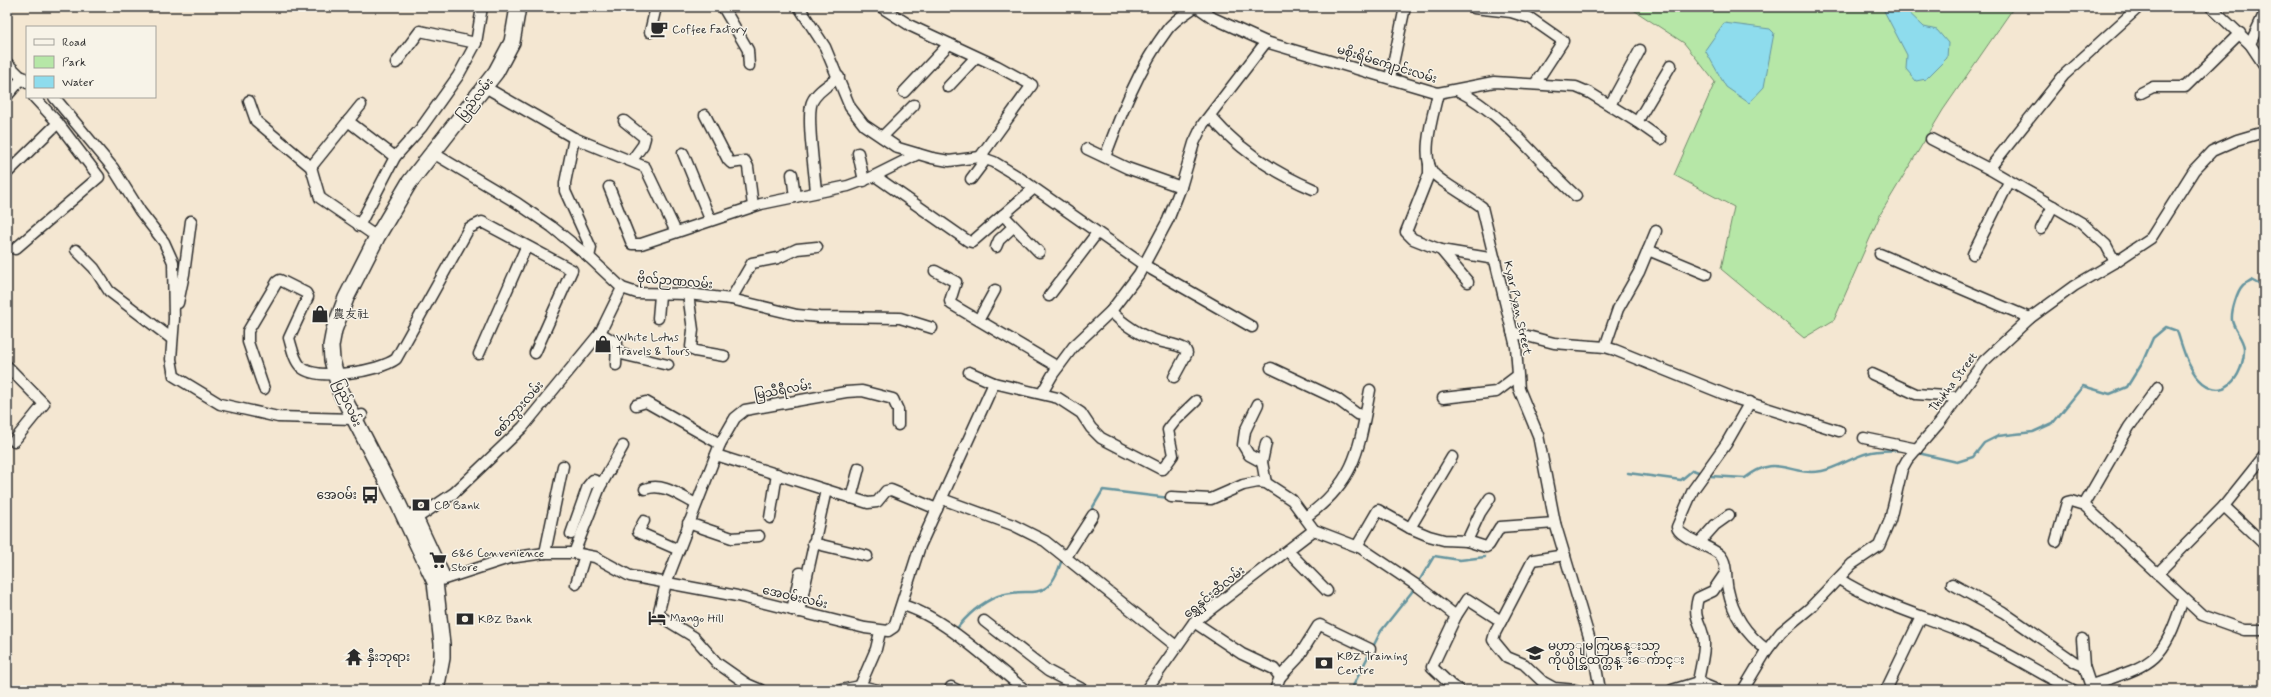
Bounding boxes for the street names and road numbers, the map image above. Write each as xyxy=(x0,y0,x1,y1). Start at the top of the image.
street label: မစိုးရိမ်ကျောင်းလမ်း xyxy=(1334,40,1439,89)
street label: ပြည်လမ်း xyxy=(453,74,498,125)
street label: Kyar Pyan Street xyxy=(1499,260,1535,357)
street label: ဗိုလ်ဉာဏလမ်း xyxy=(636,269,714,294)
street label: Thukha Street xyxy=(1926,349,1982,416)
street label: မြသီရီလမ်း xyxy=(753,376,814,405)
street label: ပြည်လမ်း xyxy=(329,377,366,430)
street label: စော်ဘွားလမ်း xyxy=(488,377,548,442)
street label: ရွှေနှင်းဆီလမ်း xyxy=(1179,562,1249,623)
street label: အေဝမ်းလမ်း xyxy=(761,581,829,613)

